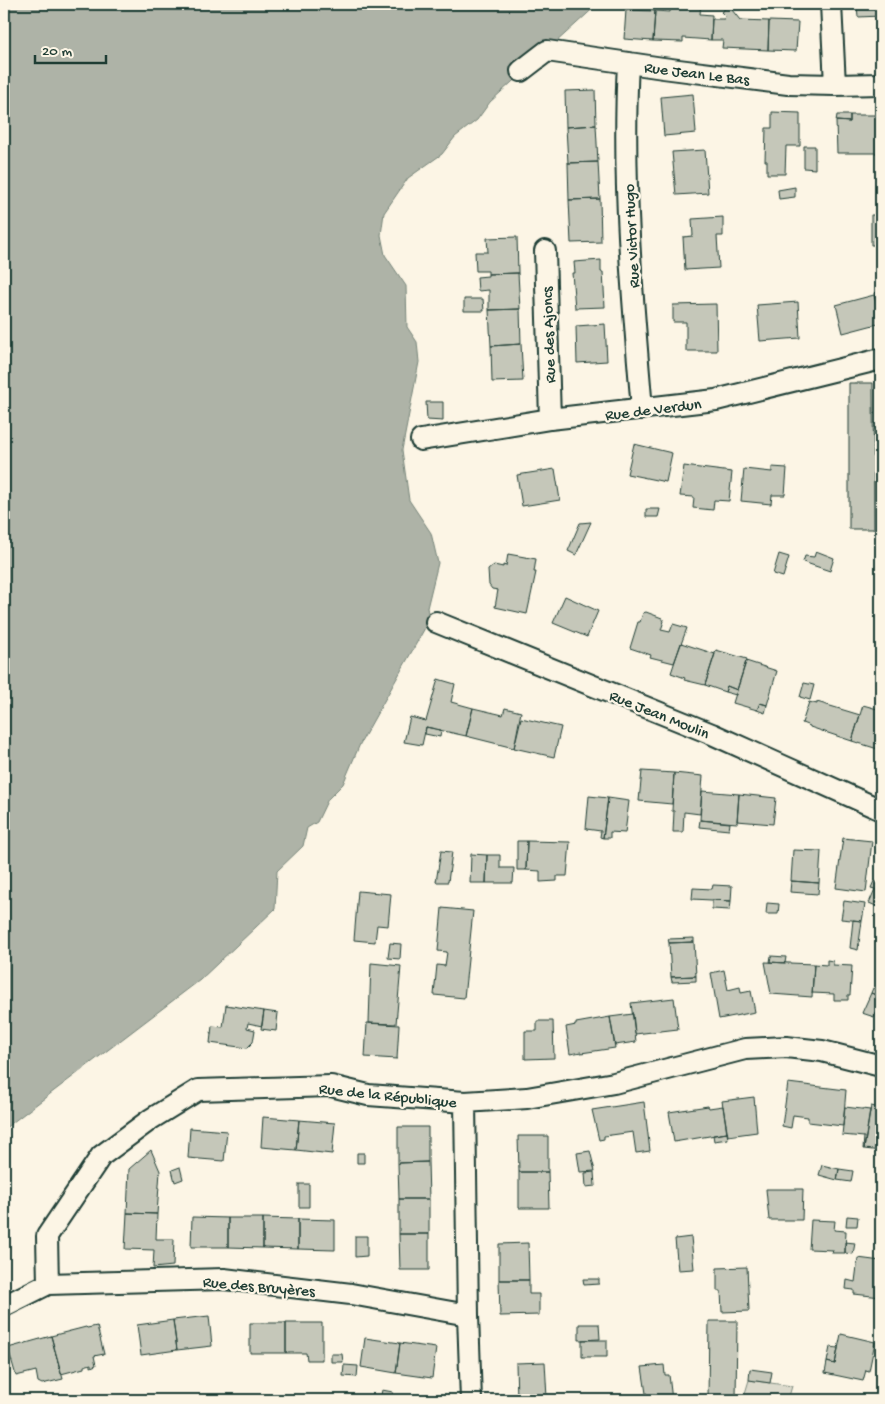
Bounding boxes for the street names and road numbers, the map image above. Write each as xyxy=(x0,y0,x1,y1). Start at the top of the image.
street label: Rue Jean Le Bas xyxy=(643,60,751,91)
street label: Rue Victor Hugo xyxy=(621,183,646,288)
street label: Rue des Ajoncs xyxy=(539,285,562,383)
street label: Rue de Verdun xyxy=(604,396,703,427)
street label: Rue Jean Moulin xyxy=(606,687,712,745)
street label: Rue de la République xyxy=(318,1081,458,1114)
street label: Rue des Bruyères xyxy=(202,1274,317,1303)

